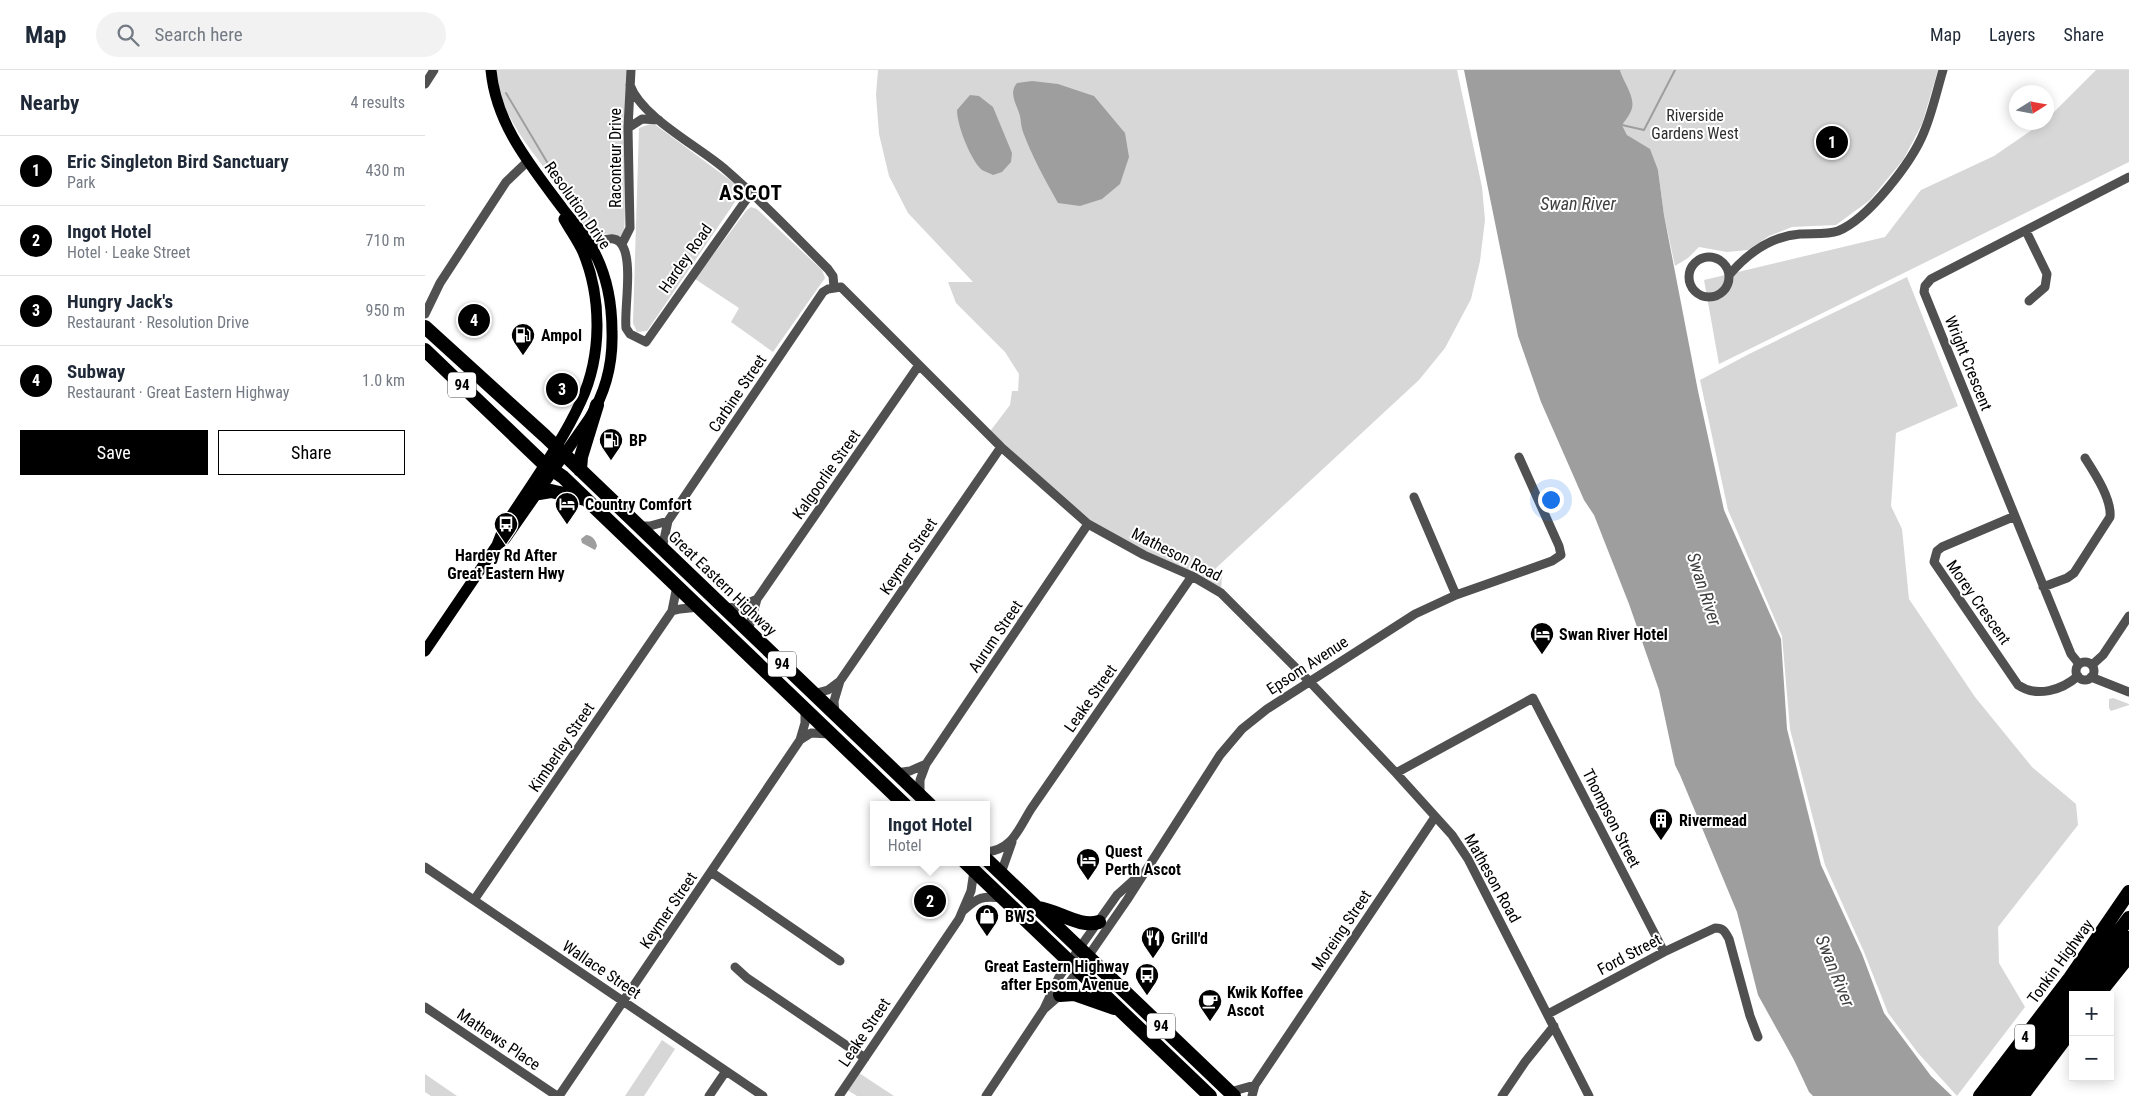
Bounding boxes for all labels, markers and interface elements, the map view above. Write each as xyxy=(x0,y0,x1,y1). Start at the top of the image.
search box xyxy=(96,12,446,57)
text: Map xyxy=(25,21,66,49)
icon: search xyxy=(114,21,142,49)
text: Search here xyxy=(154,23,243,46)
text: Map xyxy=(1930,24,1961,45)
text: Layers xyxy=(1989,24,2036,45)
text: Share xyxy=(2064,24,2104,45)
north arrow xyxy=(2009,85,2054,130)
text: Nearby xyxy=(20,91,79,115)
text: 4 results xyxy=(350,93,405,112)
park label: Riverside Gardens West xyxy=(1651,106,1739,143)
street label: Raconteur Drive xyxy=(606,108,625,208)
pin: 1 xyxy=(1816,123,1848,161)
text: Eric Singleton Bird Sanctuary xyxy=(67,150,289,173)
street label: Resolution Drive xyxy=(540,158,615,253)
text: 1 xyxy=(32,161,40,180)
text: 430 m xyxy=(366,161,405,180)
text: Park xyxy=(67,173,96,192)
district label: ASCOT xyxy=(719,181,783,205)
water label: Swan River xyxy=(1540,193,1616,214)
text: Ingot Hotel xyxy=(67,220,152,243)
street label: Hardey Road xyxy=(655,220,716,297)
text: 2 xyxy=(32,231,40,250)
text: 710 m xyxy=(366,231,405,250)
text: Hotel · Leake Street xyxy=(67,243,191,262)
text: Hungry Jack's xyxy=(67,290,173,313)
text: 3 xyxy=(32,301,40,320)
text: 950 m xyxy=(366,301,405,320)
pin: 4 xyxy=(458,301,490,339)
text: Restaurant · Resolution Drive xyxy=(67,313,249,332)
street label: Wright Crescent xyxy=(1941,313,1996,414)
fuel station icon: Ampol xyxy=(510,322,536,356)
place label: Ampol xyxy=(541,326,582,345)
street label: Carbine Street xyxy=(704,351,770,436)
text: Subway xyxy=(67,360,125,383)
pin: 3 xyxy=(546,370,578,408)
text: 4 xyxy=(32,371,40,390)
text: 1.0 km xyxy=(362,371,405,390)
road number: 94 xyxy=(448,372,476,398)
text: Restaurant · Great Eastern Highway xyxy=(67,383,289,402)
street label: Kalgoorlie Street xyxy=(789,426,864,523)
fuel station icon: BP xyxy=(598,427,624,461)
button: Save xyxy=(20,430,208,475)
button: Share xyxy=(218,430,405,475)
place label: BP xyxy=(629,431,647,450)
your location xyxy=(1538,487,1564,513)
hotel icon: Country Comfort xyxy=(554,491,580,525)
place label: Country Comfort xyxy=(585,495,692,514)
bus stop icon: Hardey Rd After Great Eastern Hwy xyxy=(493,511,519,545)
street label: Keymer Street xyxy=(876,514,941,598)
street label: Matheson Road xyxy=(1129,524,1225,585)
street label: Great Eastern Highway xyxy=(665,527,781,640)
place label: Hardey Rd After Great Eastern Hwy xyxy=(447,546,565,583)
water label: Swan River xyxy=(1683,550,1726,629)
street label: Morey Crescent xyxy=(1943,556,2015,648)
street label: Aurum Street xyxy=(964,596,1027,676)
hotel icon: Swan River Hotel xyxy=(1529,621,1555,655)
place label: Swan River Hotel xyxy=(1559,625,1668,644)
street label: Epsom Avenue xyxy=(1263,632,1351,699)
road number: 94 xyxy=(768,652,796,676)
street label: Leake Street xyxy=(1060,660,1121,736)
street label: Kimberley Street xyxy=(525,699,598,796)
street label: Thompson Street xyxy=(1579,766,1645,871)
popup xyxy=(870,801,990,866)
building icon: Rivermead xyxy=(1648,807,1674,841)
place label: Rivermead xyxy=(1679,811,1747,830)
text: Ingot Hotel xyxy=(888,813,972,836)
street label: Matheson Road xyxy=(1460,831,1525,926)
text: Hotel xyxy=(888,836,922,855)
place label: Quest Perth Ascot xyxy=(1105,842,1181,879)
hotel icon: Quest Perth Ascot xyxy=(1075,847,1101,881)
street label: Keymer Street xyxy=(636,868,701,952)
pin: 2 xyxy=(914,882,946,920)
street label: Moreing Street xyxy=(1308,886,1375,974)
shop icon: BWS xyxy=(974,903,1000,937)
place label: BWS xyxy=(1005,907,1035,926)
street label: Tonkin Highway xyxy=(2023,915,2098,1007)
restaurant icon: Grill'd xyxy=(1140,925,1166,959)
place label: Grill'd xyxy=(1171,929,1208,948)
street label: Ford Street xyxy=(1594,930,1665,979)
water label: Swan River xyxy=(1812,932,1860,1010)
street label: Wallace Street xyxy=(559,936,645,1003)
place label: Great Eastern Highway after Epsom Avenue xyxy=(984,957,1129,994)
bus stop icon: Great Eastern Highway after Epsom Avenue xyxy=(1134,962,1160,996)
place label: Kwik Koffee Ascot xyxy=(1227,983,1303,1020)
cafe icon: Kwik Koffee Ascot xyxy=(1197,988,1223,1022)
map controls xyxy=(2069,991,2114,1081)
button: + xyxy=(2069,991,2114,1036)
street label: Leake Street xyxy=(835,994,894,1070)
street label: Mathews Place xyxy=(454,1005,544,1074)
road number: 94 xyxy=(1147,1014,1175,1038)
road number: 4 xyxy=(2015,1024,2035,1050)
button: − xyxy=(2069,1036,2114,1081)

